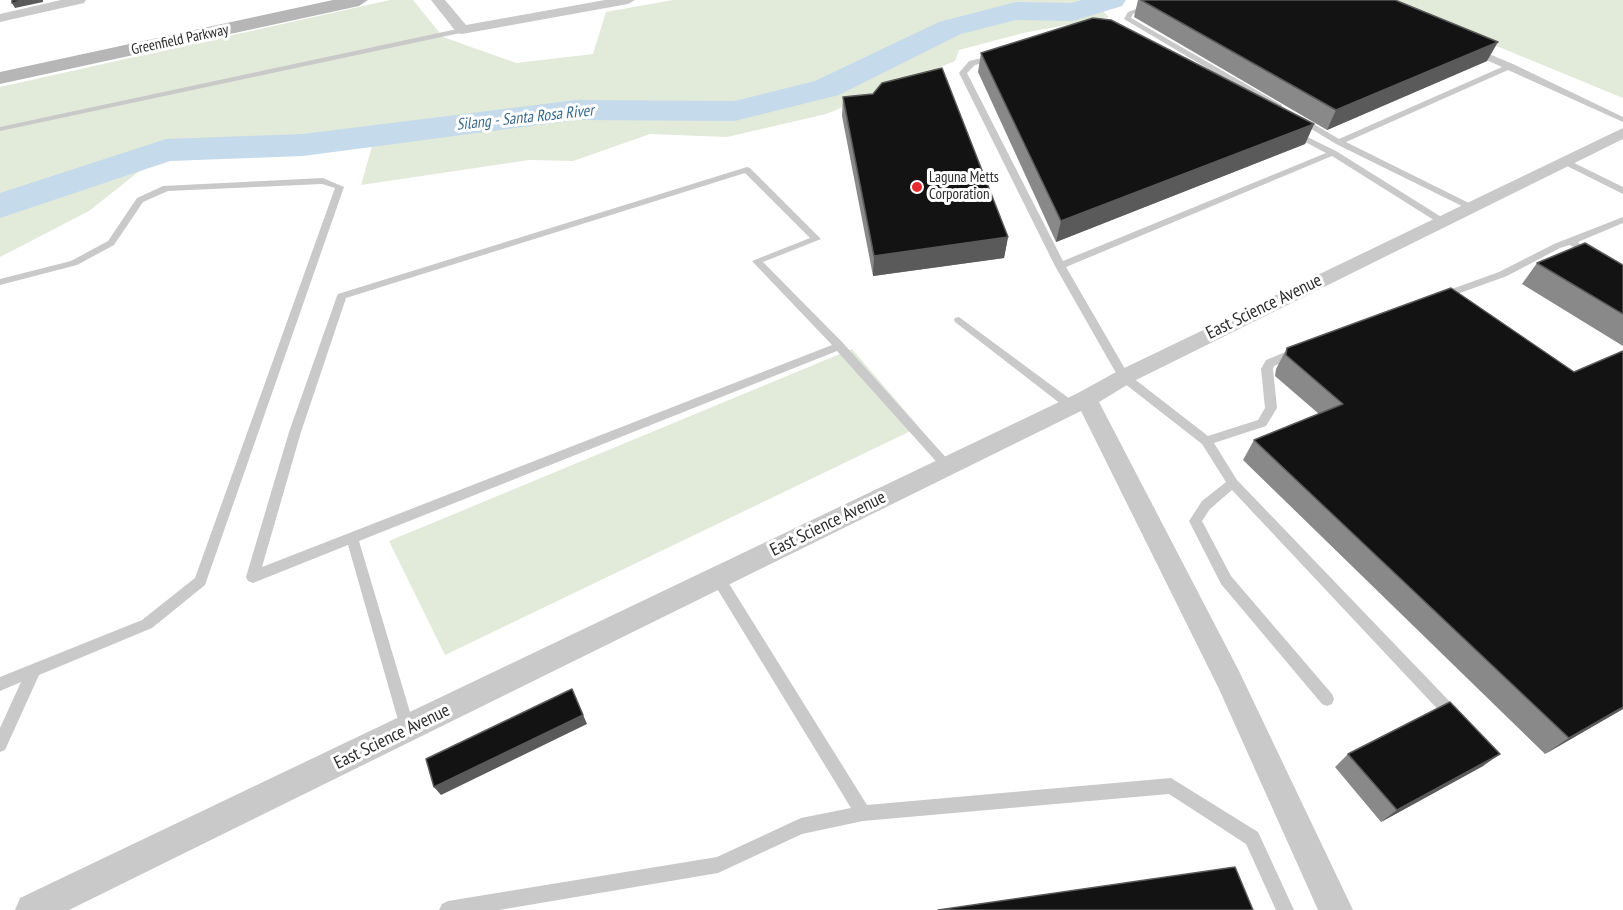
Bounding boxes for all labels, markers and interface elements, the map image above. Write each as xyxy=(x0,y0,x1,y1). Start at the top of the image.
street label: Greenfield Parkway xyxy=(130,21,230,59)
water label: Silang - Santa Rosa River xyxy=(455,101,595,135)
place label: Laguna Metts Corporation xyxy=(929,169,999,204)
marker: Laguna Metts Corporation xyxy=(910,180,924,194)
street label: East Science Avenue xyxy=(1203,270,1325,344)
street label: East Science Avenue xyxy=(767,487,889,561)
street label: East Science Avenue xyxy=(331,700,453,774)

